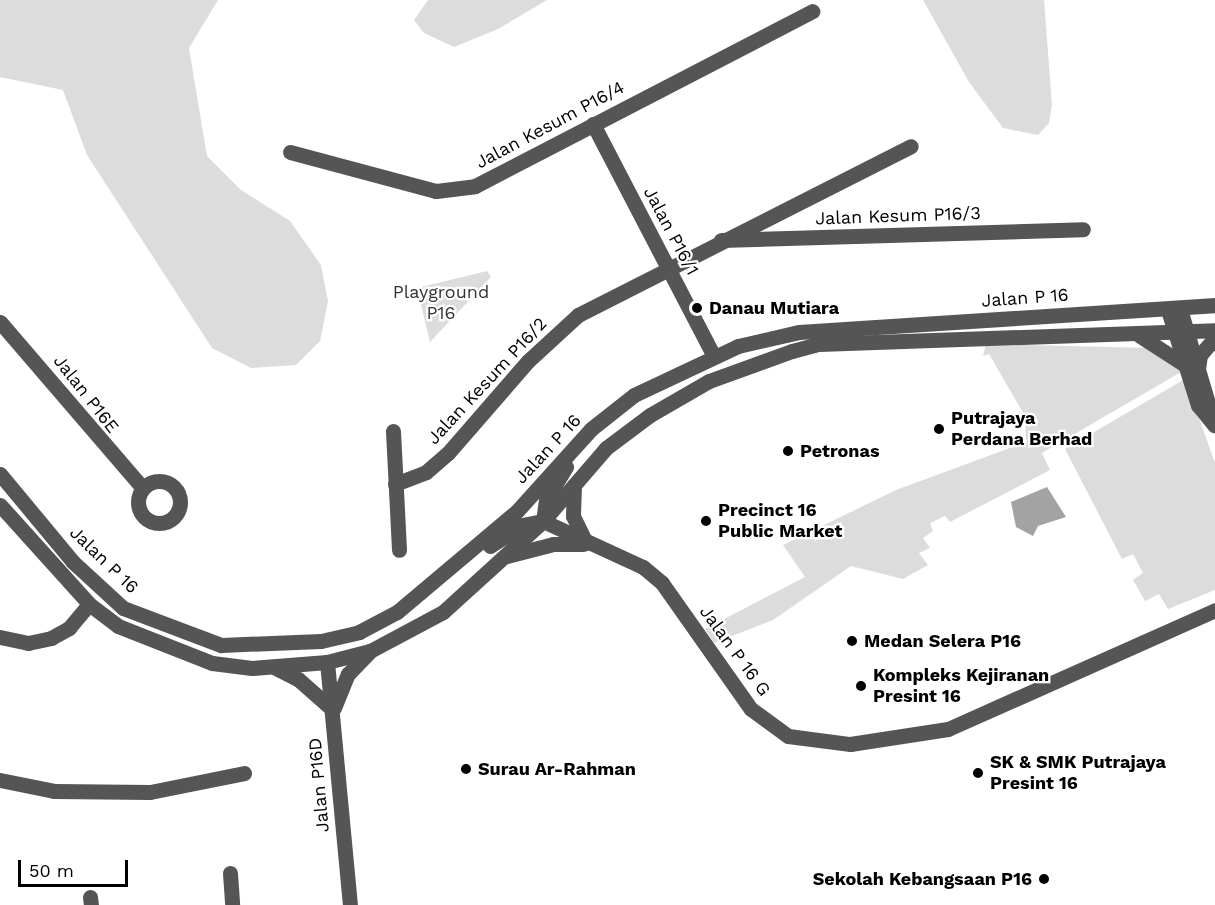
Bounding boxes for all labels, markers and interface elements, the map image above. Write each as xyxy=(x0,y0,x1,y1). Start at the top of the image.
street label: Jalan Kesum P16/4 xyxy=(472,77,628,173)
street label: Jalan P16/1 xyxy=(639,183,703,279)
street label: Jalan Kesum P16/3 xyxy=(815,202,981,230)
park label: Playground P16 xyxy=(393,282,489,324)
street label: Jalan P 16 xyxy=(980,284,1070,312)
place label: Danau Mutiara xyxy=(709,297,839,319)
marker: Danau Mutiara xyxy=(690,301,704,315)
street label: Jalan Kesum P16/2 xyxy=(423,313,551,449)
street label: Jalan P16E xyxy=(49,351,123,437)
place label: Putrajaya Perdana Berhad xyxy=(951,408,1093,450)
street label: Jalan P 16 xyxy=(510,409,586,489)
marker: Putrajaya Perdana Berhad xyxy=(932,422,946,436)
place label: Petronas xyxy=(800,440,880,462)
marker: Petronas xyxy=(781,444,795,458)
place label: Precinct 16 Public Market xyxy=(718,500,842,542)
marker: Precinct 16 Public Market xyxy=(699,514,713,528)
street label: Jalan P 16 xyxy=(65,522,143,598)
street label: Jalan P 16 G xyxy=(695,601,775,701)
place label: Medan Selera P16 xyxy=(864,630,1021,652)
marker: Medan Selera P16 xyxy=(845,634,859,648)
place label: Kompleks Kejiranan Presint 16 xyxy=(873,665,1049,708)
marker: Kompleks Kejiranan Presint 16 xyxy=(854,679,868,693)
street label: Jalan P16D xyxy=(304,737,334,833)
place label: SK & SMK Putrajaya Presint 16 xyxy=(990,752,1166,795)
place label: Surau Ar-Rahman xyxy=(478,758,636,780)
marker: Surau Ar-Rahman xyxy=(459,762,473,776)
marker: SK & SMK Putrajaya Presint 16 xyxy=(971,766,985,780)
scale bar xyxy=(21,848,130,886)
text: 50 m xyxy=(29,860,74,881)
place label: Sekolah Kebangsaan P16 xyxy=(813,868,1032,890)
marker: Sekolah Kebangsaan P16 xyxy=(1037,872,1051,886)

